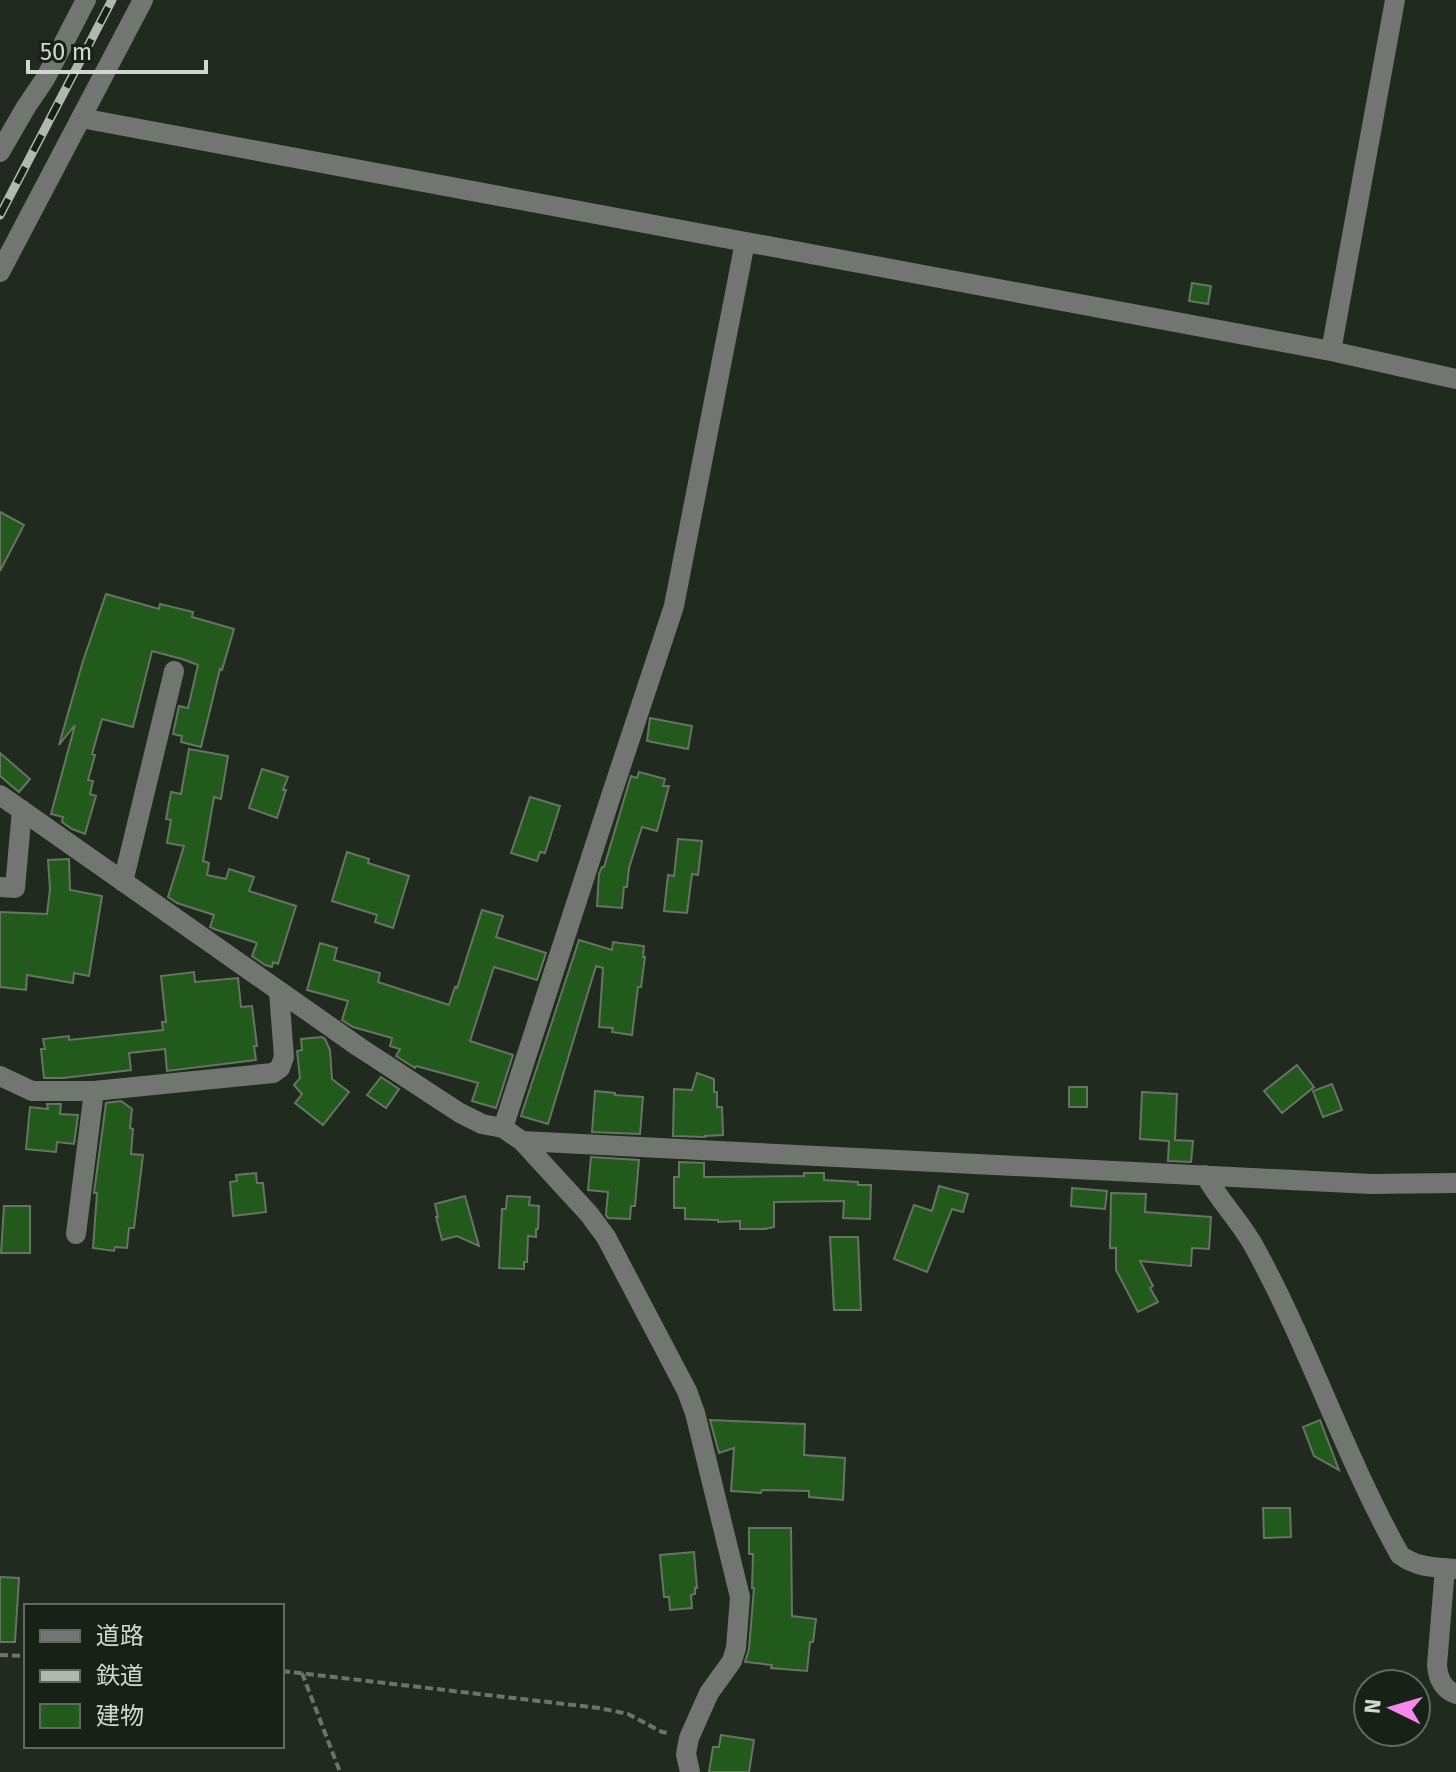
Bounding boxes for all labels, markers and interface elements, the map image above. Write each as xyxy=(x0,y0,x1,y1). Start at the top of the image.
scale bar xyxy=(28,24,206,74)
text: 50 m xyxy=(40,38,92,66)
legend xyxy=(24,1604,284,1748)
text: 道路 xyxy=(96,1622,144,1650)
text: 鉄道 xyxy=(96,1662,144,1690)
north arrow xyxy=(1352,1668,1432,1748)
text: N xyxy=(1358,1698,1387,1715)
text: 建物 xyxy=(96,1702,144,1730)

